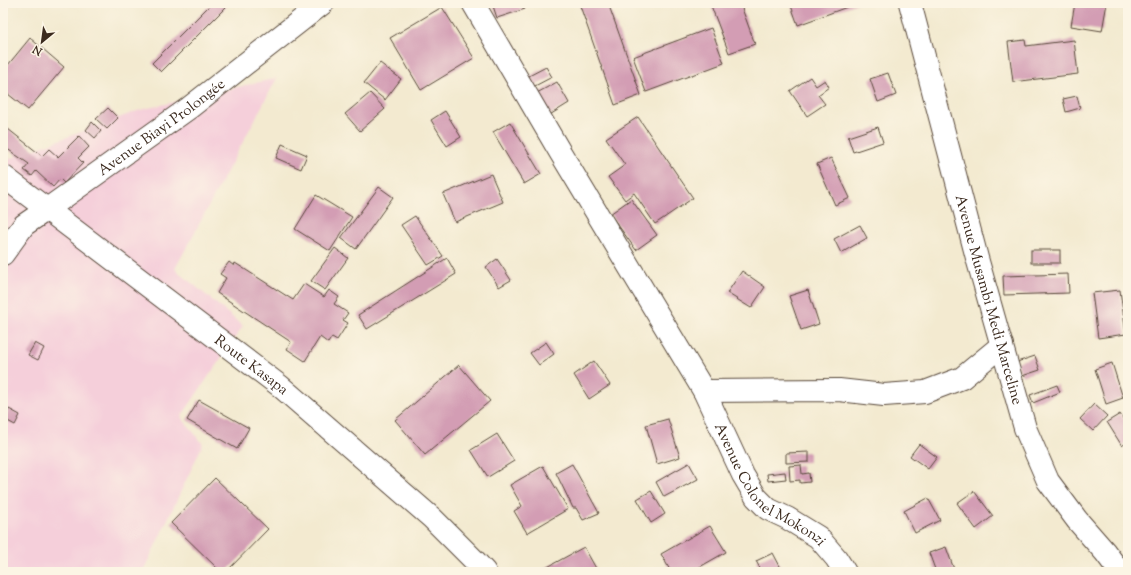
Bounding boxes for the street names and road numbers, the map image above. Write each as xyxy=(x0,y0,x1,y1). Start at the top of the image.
street label: Avenue Biayi Prolongée xyxy=(94,74,230,182)
street label: Avenue Musambi Medi Marceline xyxy=(949,193,1027,407)
street label: Route Kasapa xyxy=(209,331,292,401)
street label: Avenue Colonel Mokonzi xyxy=(708,420,830,551)

